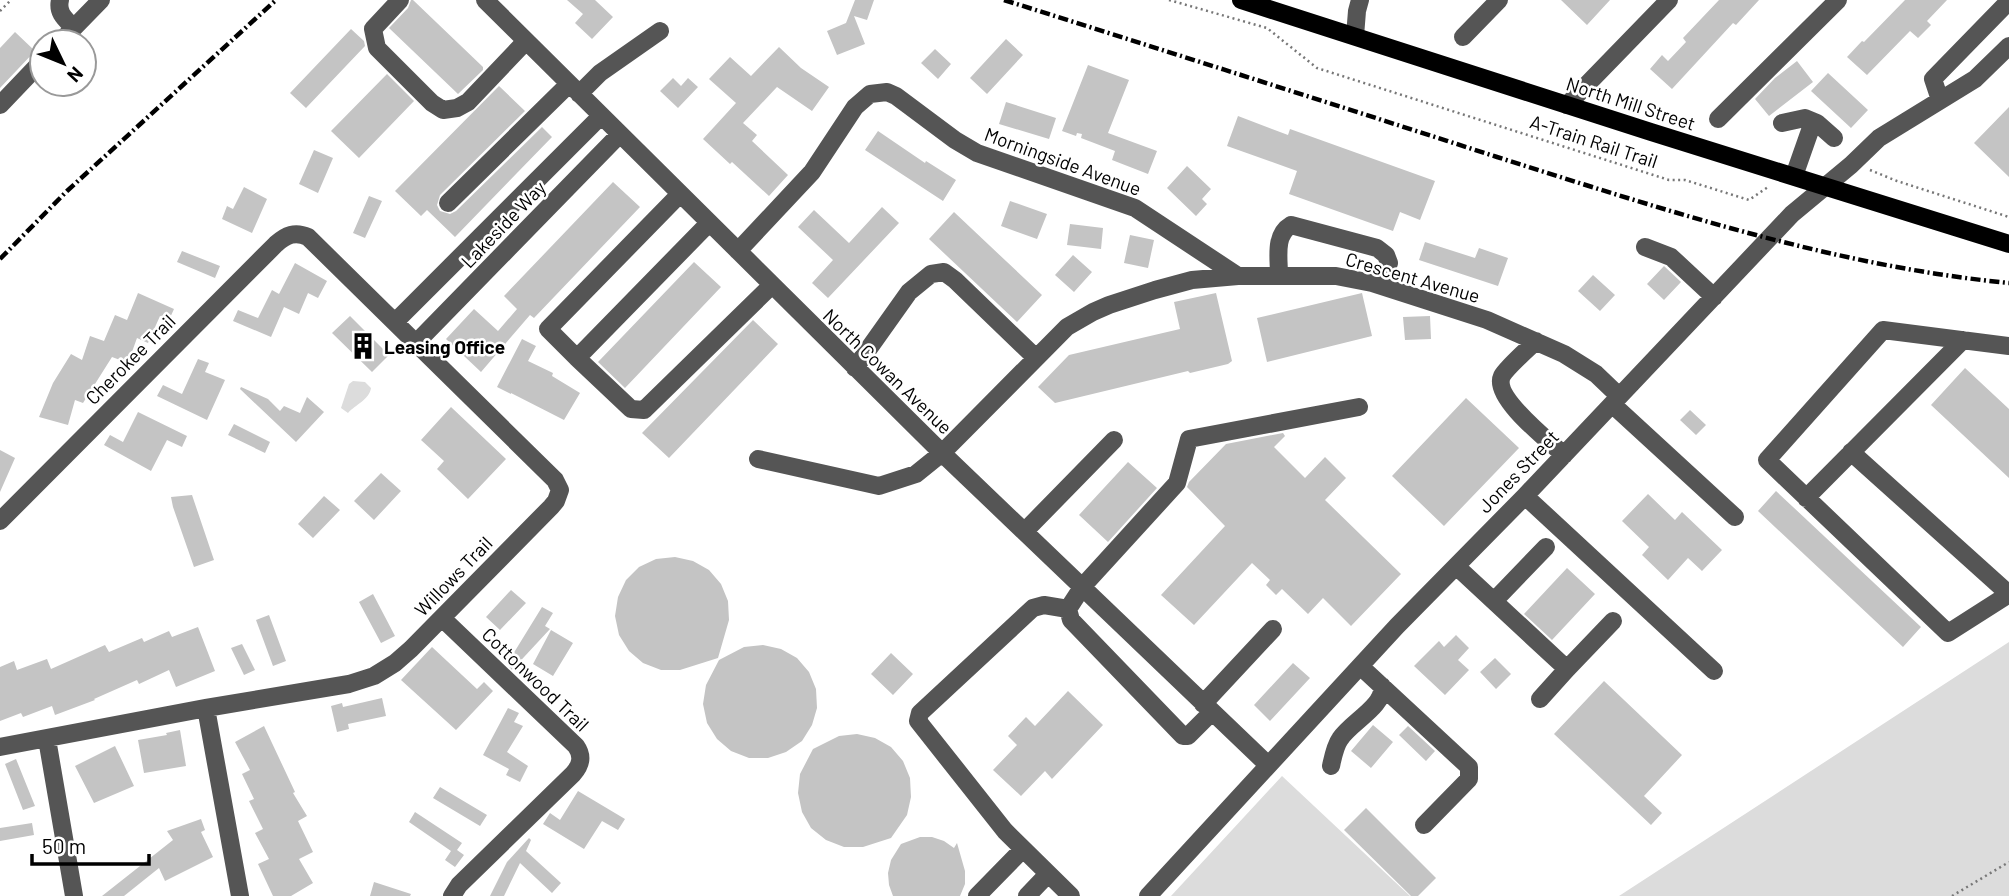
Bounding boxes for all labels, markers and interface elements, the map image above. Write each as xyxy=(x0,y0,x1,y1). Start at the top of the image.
north arrow xyxy=(28,28,98,98)
text: N xyxy=(63,62,89,87)
street label: North Mill Street xyxy=(1564,71,1698,135)
street label: A-Train Rail Trail xyxy=(1527,110,1661,172)
street label: Morningside Avenue xyxy=(982,122,1144,200)
street label: Lakeside Way xyxy=(456,176,550,272)
street label: Crescent Avenue xyxy=(1343,247,1483,307)
street label: North Cowan Avenue xyxy=(819,304,957,438)
street label: Cherokee Trail xyxy=(80,309,180,409)
building icon: Leasing Office xyxy=(348,331,378,361)
place label: Leasing Office xyxy=(384,335,505,358)
street label: Jones Street xyxy=(1473,425,1563,517)
street label: Willows Trail xyxy=(409,531,497,621)
street label: Cottonwood Trail xyxy=(478,622,594,736)
scale bar xyxy=(32,822,149,866)
text: 50 m xyxy=(42,833,86,858)

